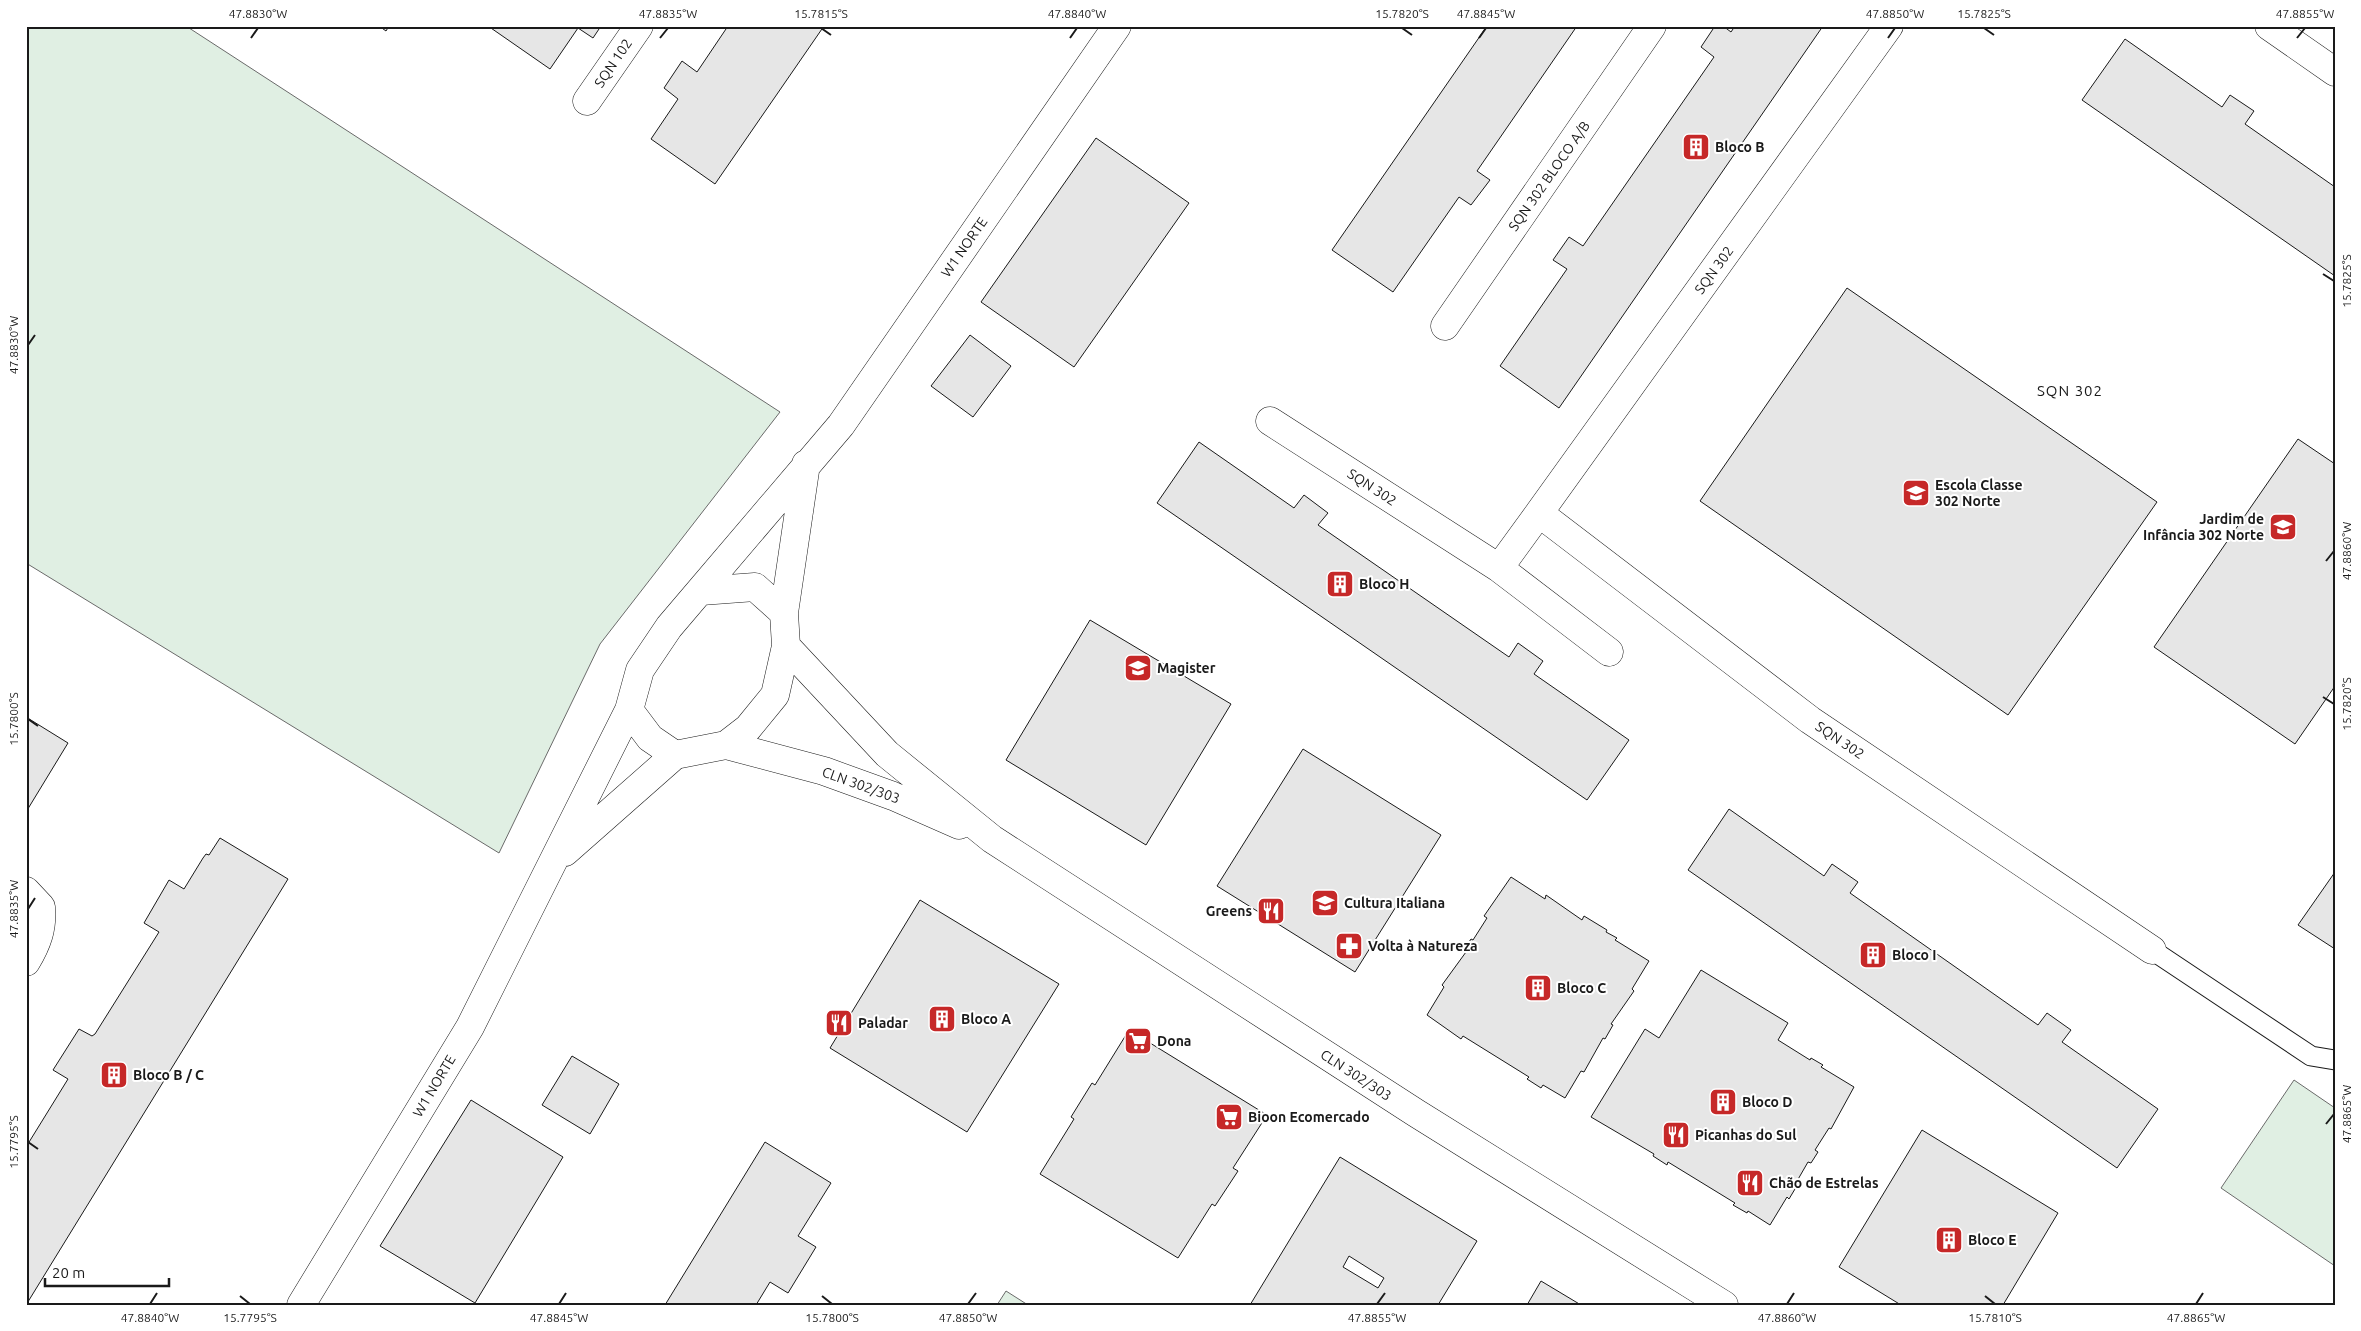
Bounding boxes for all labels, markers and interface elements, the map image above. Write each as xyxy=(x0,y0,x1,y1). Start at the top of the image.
text: 47.8830°W xyxy=(229,7,287,20)
text: 47.8835°W xyxy=(639,7,697,20)
text: 15.7815°S xyxy=(794,7,848,20)
text: 47.8840°W xyxy=(1048,7,1106,20)
text: 15.7820°S xyxy=(1375,7,1429,20)
text: 47.8845°W xyxy=(1457,7,1515,20)
text: 47.8850°W xyxy=(1866,7,1924,20)
text: 15.7825°S xyxy=(1957,7,2011,20)
text: 47.8855°W xyxy=(2276,7,2334,20)
street label: SQN 102 xyxy=(591,36,635,90)
street label: SQN 302 BLOCO A/B xyxy=(1505,118,1593,234)
building icon: Bloco B xyxy=(1681,132,1711,162)
place label: Bloco B xyxy=(1715,139,1765,155)
street label: W1 NORTE xyxy=(938,214,990,280)
street label: SQN 302 xyxy=(1691,243,1737,297)
text: 15.7825°S xyxy=(2340,254,2353,308)
text: 47.8830°W xyxy=(7,316,20,374)
district label: SQN 302 xyxy=(2037,382,2103,399)
street label: SQN 302 xyxy=(1345,465,1399,509)
place label: Escola Classe 302 Norte xyxy=(1935,477,2023,509)
school or university icon: Escola Classe 302 Norte xyxy=(1901,478,1931,508)
place label: Jardim de Infância 302 Norte xyxy=(2143,511,2264,543)
school or university icon: Jardim de Infância 302 Norte xyxy=(2268,512,2298,542)
text: 47.8860°W xyxy=(2340,522,2353,580)
building icon: Bloco H xyxy=(1325,569,1355,599)
place label: Bloco H xyxy=(1359,576,1409,592)
school or university icon: Magister xyxy=(1123,653,1153,683)
place label: Magister xyxy=(1157,660,1216,676)
text: 15.7820°S xyxy=(2340,677,2353,731)
text: 15.7800°S xyxy=(7,692,20,746)
street label: SQN 302 xyxy=(1813,718,1867,762)
street label: CLN 302/303 xyxy=(820,764,902,806)
text: 47.8835°W xyxy=(7,880,20,938)
school or university icon: Cultura Italiana xyxy=(1310,888,1340,918)
place label: Cultura Italiana xyxy=(1344,895,1445,911)
restaurant icon: Greens xyxy=(1256,896,1286,926)
place label: Greens xyxy=(1206,903,1252,919)
pharmacy icon: Volta à Natureza xyxy=(1334,931,1364,961)
place label: Volta à Natureza xyxy=(1368,938,1478,954)
building icon: Bloco I xyxy=(1858,940,1888,970)
place label: Bloco I xyxy=(1892,947,1937,963)
building icon: Bloco C xyxy=(1523,973,1553,1003)
place label: Bloco C xyxy=(1557,980,1606,996)
building icon: Bloco A xyxy=(927,1004,957,1034)
restaurant icon: Paladar xyxy=(824,1008,854,1038)
place label: Bloco A xyxy=(961,1011,1011,1027)
place label: Paladar xyxy=(858,1015,908,1031)
supermarket icon: Dona xyxy=(1123,1026,1153,1056)
place label: Dona xyxy=(1157,1033,1191,1049)
street label: CLN 302/303 xyxy=(1317,1046,1395,1104)
street label: W1 NORTE xyxy=(409,1052,459,1120)
building icon: Bloco B / C xyxy=(99,1060,129,1090)
place label: Bloco B / C xyxy=(133,1067,204,1083)
text: 47.8865°W xyxy=(2340,1085,2353,1143)
building icon: Bloco D xyxy=(1708,1087,1738,1117)
place label: Bloco D xyxy=(1742,1094,1793,1110)
supermarket icon: Bioon Ecomercado xyxy=(1214,1102,1244,1132)
place label: Bioon Ecomercado xyxy=(1248,1109,1370,1125)
text: 15.7795°S xyxy=(7,1115,20,1169)
restaurant icon: Picanhas do Sul xyxy=(1661,1120,1691,1150)
place label: Picanhas do Sul xyxy=(1695,1127,1796,1143)
restaurant icon: Chão de Estrelas xyxy=(1735,1168,1765,1198)
place label: Chão de Estrelas xyxy=(1769,1175,1879,1191)
building icon: Bloco E xyxy=(1934,1225,1964,1255)
place label: Bloco E xyxy=(1968,1232,2017,1248)
scale bar xyxy=(45,1256,169,1288)
text: 20 m xyxy=(52,1264,85,1281)
text: 47.8840°W xyxy=(121,1311,179,1324)
text: 15.7795°S xyxy=(223,1311,277,1324)
text: 47.8845°W xyxy=(530,1311,588,1324)
text: 15.7800°S xyxy=(805,1311,859,1324)
text: 47.8850°W xyxy=(939,1311,997,1324)
text: 47.8855°W xyxy=(1348,1311,1406,1324)
text: 47.8860°W xyxy=(1758,1311,1816,1324)
text: 15.7810°S xyxy=(1968,1311,2022,1324)
text: 47.8865°W xyxy=(2167,1311,2225,1324)

